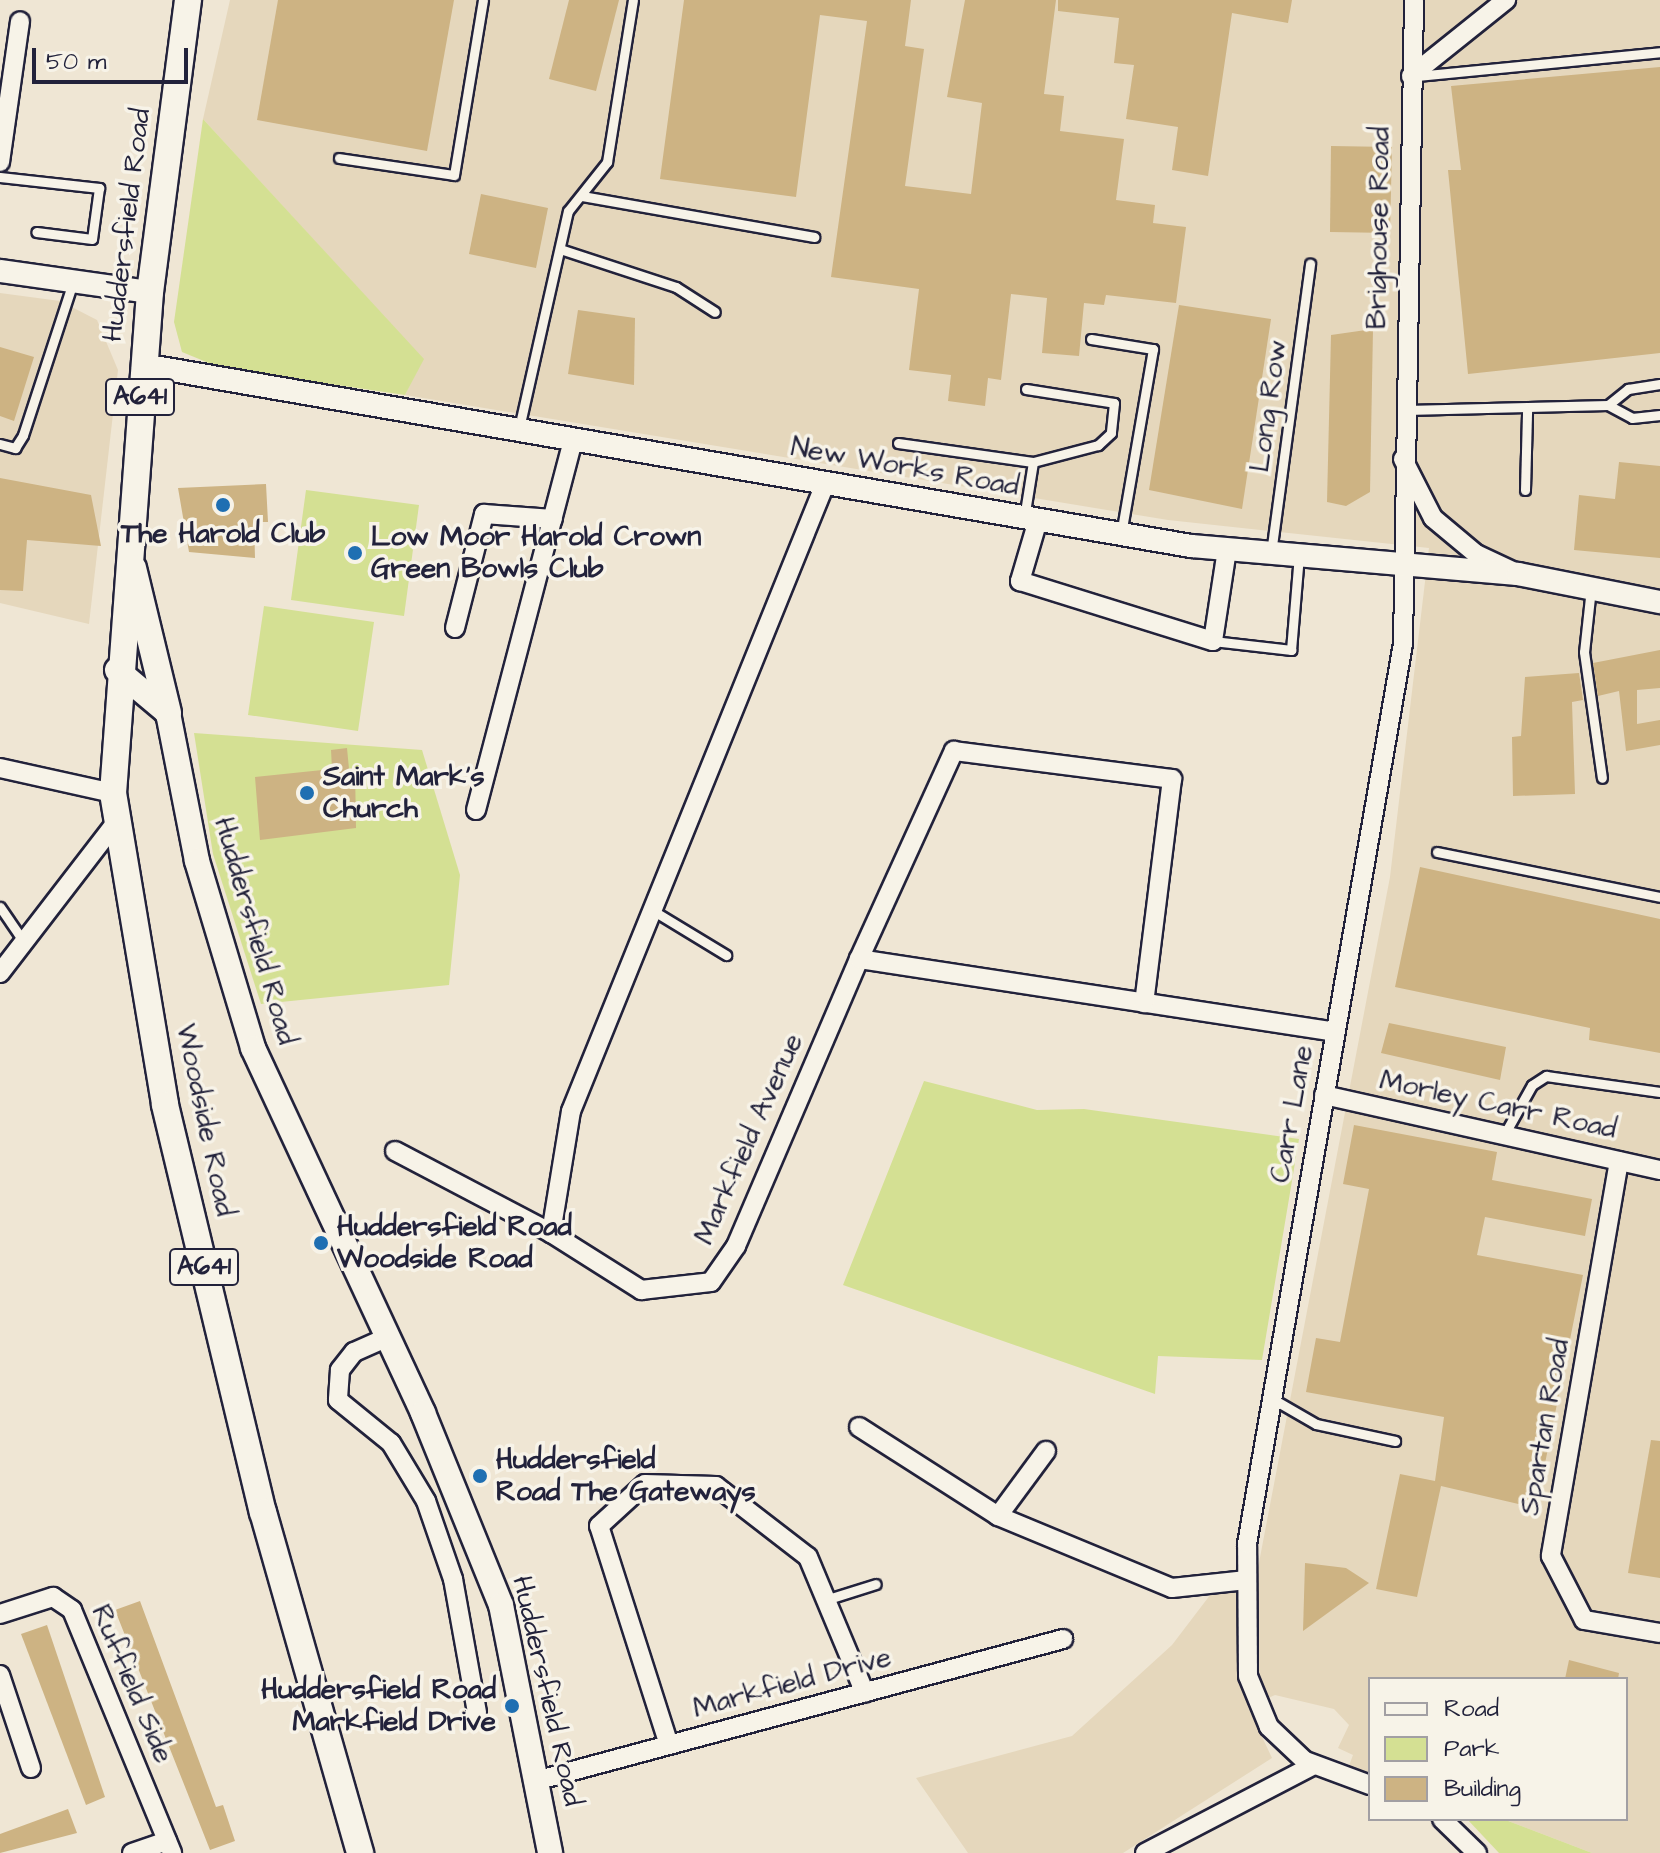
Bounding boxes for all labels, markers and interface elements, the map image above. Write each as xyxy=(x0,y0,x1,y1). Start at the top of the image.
scale bar xyxy=(36,32,192,82)
text: 50 m xyxy=(46,45,106,79)
street label: Huddersfield Road xyxy=(96,106,158,344)
street label: Brighouse Road xyxy=(1360,126,1398,330)
street label: Long Row xyxy=(1243,338,1295,474)
road number: A641 xyxy=(104,375,176,419)
street label: New Works Road xyxy=(788,430,1022,504)
marker: The Harold Club xyxy=(214,496,232,514)
place label: The Harold Club xyxy=(121,517,325,551)
place label: Low Moor Harold Crown Green Bowls Club xyxy=(371,520,701,586)
marker: Low Moor Harold Crown Green Bowls Club xyxy=(346,544,364,562)
place label: Saint Mark's Church xyxy=(323,760,485,826)
marker: Saint Mark's Church xyxy=(298,784,316,802)
street label: Huddersfield Road xyxy=(206,814,304,1048)
street label: Woodside Road xyxy=(168,1021,242,1219)
street label: Markfield Avenue xyxy=(687,1028,811,1250)
street label: Carr Lane xyxy=(1263,1043,1321,1185)
street label: Morley Carr Road xyxy=(1377,1064,1619,1146)
place label: Huddersfield Road Woodside Road xyxy=(337,1210,572,1276)
marker: Huddersfield Road Woodside Road xyxy=(312,1234,330,1252)
road number: A641 xyxy=(168,1245,240,1289)
street label: Spartan Road xyxy=(1513,1336,1577,1518)
place label: Huddersfield Road The Gateways xyxy=(496,1443,756,1509)
marker: Huddersfield Road The Gateways xyxy=(471,1467,489,1485)
street label: Huddersfield Road xyxy=(504,1573,590,1809)
street label: Ruffield Side xyxy=(84,1600,180,1768)
street label: Markfield Drive xyxy=(689,1640,895,1726)
place label: Huddersfield Road Markfield Drive xyxy=(261,1673,496,1739)
legend xyxy=(1368,1677,1628,1821)
text: Road xyxy=(1444,1692,1499,1726)
marker: Huddersfield Road Markfield Drive xyxy=(503,1697,521,1715)
text: Park xyxy=(1444,1732,1500,1766)
text: Building xyxy=(1444,1772,1521,1806)

